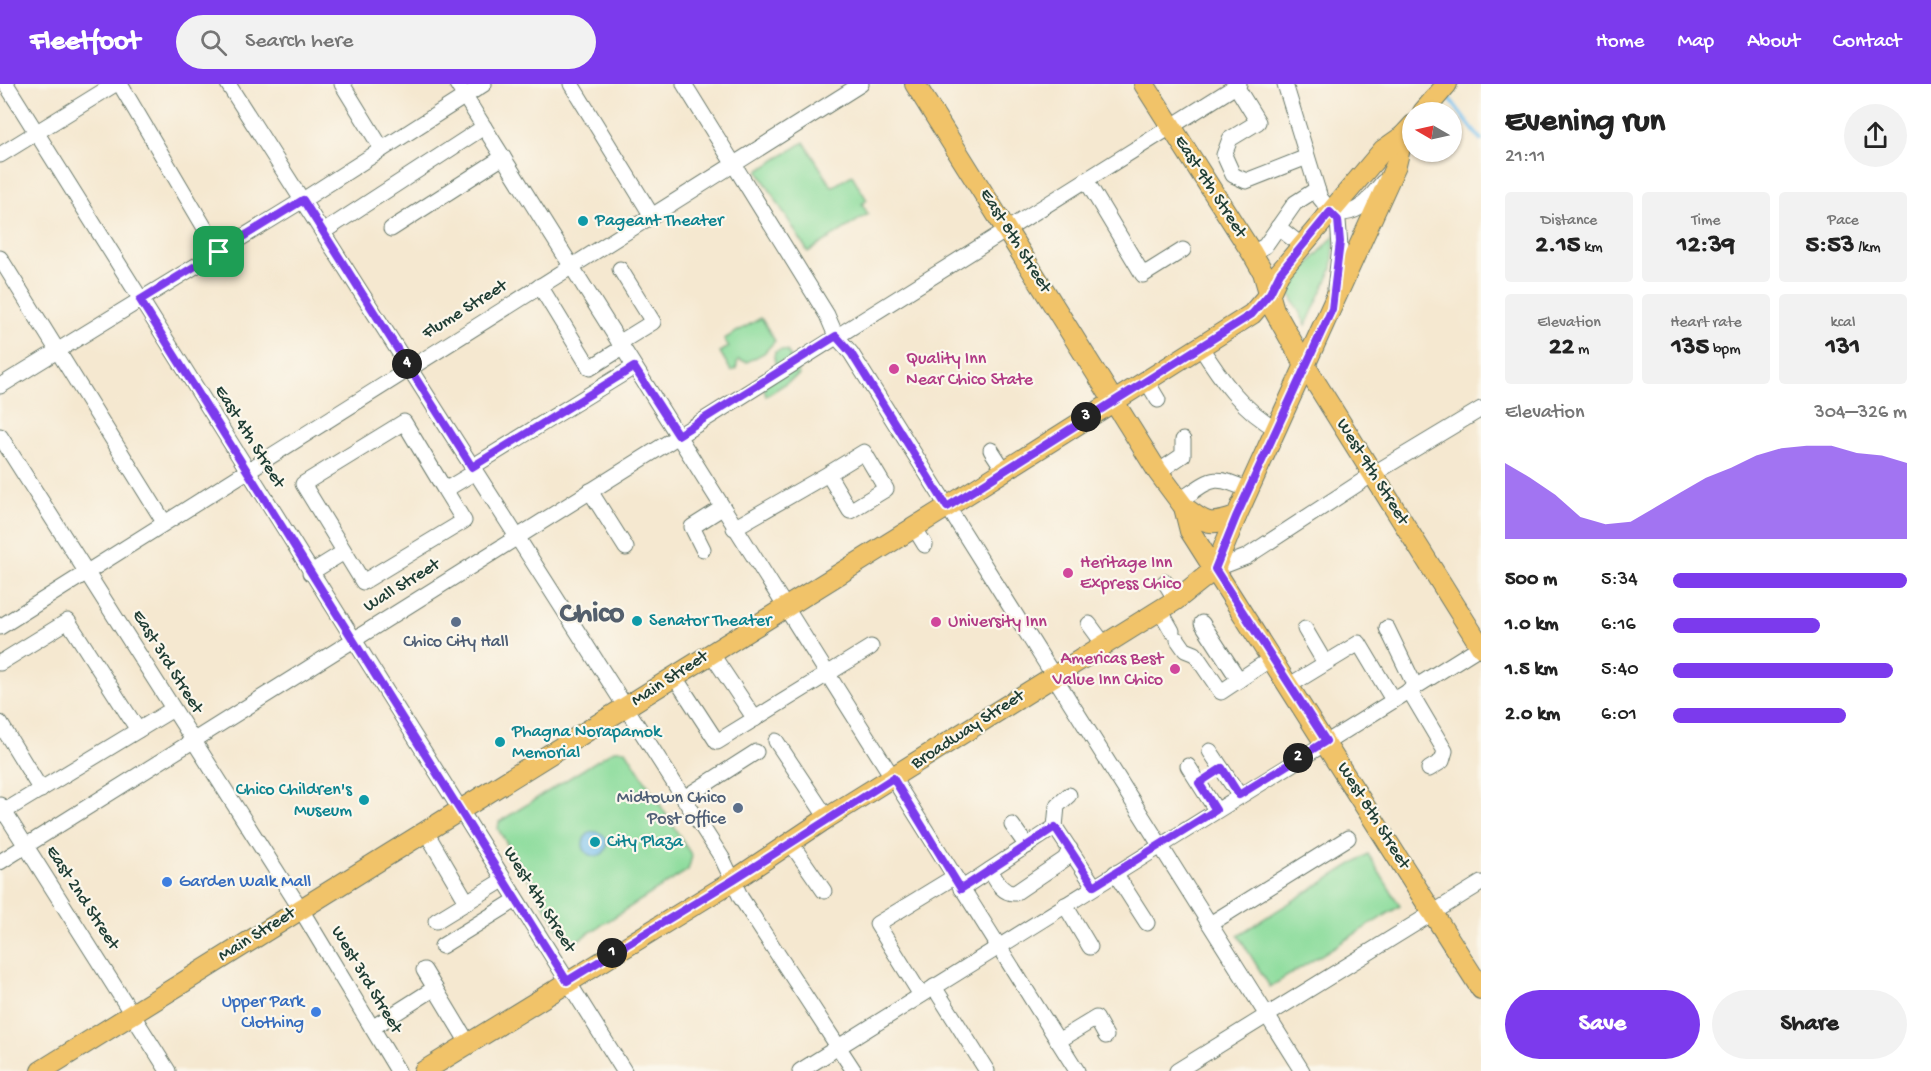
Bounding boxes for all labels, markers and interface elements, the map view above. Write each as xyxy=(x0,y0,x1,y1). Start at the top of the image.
search box xyxy=(176,15,596,69)
text: Fleetfoot xyxy=(30,26,140,59)
icon: search xyxy=(197,26,230,59)
text: Search here xyxy=(245,29,353,55)
text: Home xyxy=(1596,30,1644,55)
text: Map xyxy=(1677,30,1714,55)
text: About xyxy=(1747,30,1800,55)
text: Contact xyxy=(1833,30,1901,55)
north arrow xyxy=(1402,102,1462,162)
map controls xyxy=(1402,102,1462,162)
text: Evening run xyxy=(1505,104,1665,142)
button: share xyxy=(1844,104,1907,167)
street label: East 9th Street xyxy=(1169,132,1252,243)
text: 21:11 xyxy=(1505,146,1545,169)
street label: East 8th Street xyxy=(975,185,1056,298)
place label: Pageant Theater xyxy=(594,211,725,232)
text: Distance xyxy=(1541,212,1597,231)
text: Time xyxy=(1691,212,1721,231)
text: Pace xyxy=(1827,212,1859,231)
marker: Pageant Theater xyxy=(576,214,590,228)
pin xyxy=(193,226,244,277)
text: 2.15 xyxy=(1535,231,1580,262)
text: 12:39 xyxy=(1677,231,1735,262)
text: 5:53 xyxy=(1805,231,1854,262)
icon: arrive xyxy=(202,235,235,268)
text: km xyxy=(1580,239,1603,258)
text: /km xyxy=(1854,239,1881,258)
street label: Flume Street xyxy=(418,275,513,345)
text: Elevation xyxy=(1537,314,1601,333)
text: Heart rate xyxy=(1670,314,1742,333)
text: kcal xyxy=(1831,314,1855,333)
text: 22 xyxy=(1549,333,1574,364)
text: 135 xyxy=(1671,333,1709,364)
text: 131 xyxy=(1826,333,1860,364)
text: m xyxy=(1574,341,1589,360)
text: bpm xyxy=(1709,341,1741,360)
pin: 4 xyxy=(392,349,422,379)
place label: Quality Inn Near Chico State xyxy=(906,349,1034,391)
text: 4 xyxy=(403,354,411,373)
marker: Quality Inn Near Chico State xyxy=(887,362,901,376)
street label: East 4th Street xyxy=(209,382,290,494)
pin: 3 xyxy=(1071,402,1101,432)
text: Elevation xyxy=(1505,402,1585,425)
text: 304–326 m xyxy=(1814,402,1907,425)
text: 3 xyxy=(1082,407,1090,426)
street label: West 9th Street xyxy=(1331,415,1414,530)
place label: Heritage Inn Express Chico xyxy=(1080,553,1182,595)
street label: Wall Street xyxy=(360,554,445,618)
marker: Heritage Inn Express Chico xyxy=(1061,566,1075,580)
text: 500 m xyxy=(1505,569,1557,592)
text: 5:34 xyxy=(1601,569,1638,592)
district label: Chico xyxy=(560,598,625,633)
street label: East 3rd Street xyxy=(127,606,208,719)
place label: Senator Theater xyxy=(649,611,773,632)
place label: University Inn xyxy=(948,612,1047,633)
marker: Senator Theater xyxy=(630,614,644,628)
text: 1.0 km xyxy=(1505,614,1559,637)
text: 6:16 xyxy=(1601,614,1636,637)
marker: Chico City Hall xyxy=(449,615,463,629)
marker: University Inn xyxy=(929,615,943,629)
place label: Chico City Hall xyxy=(403,632,509,653)
street label: Main Street xyxy=(628,646,714,712)
place label: Americas Best Value Inn Chico xyxy=(1052,649,1165,691)
text: 1.5 km xyxy=(1505,659,1558,682)
text: 5:40 xyxy=(1601,659,1639,682)
marker: Americas Best Value Inn Chico xyxy=(1168,662,1182,676)
street label: Broadway Street xyxy=(907,685,1030,775)
text: 2.0 km xyxy=(1505,704,1560,727)
text: 6:01 xyxy=(1601,704,1637,727)
place label: Phagna Norapamok Memorial xyxy=(511,722,663,764)
marker: Phagna Norapamok Memorial xyxy=(493,735,507,749)
pin: 2 xyxy=(1283,743,1313,773)
text: 2 xyxy=(1294,748,1302,767)
street label: West 8th Street xyxy=(1332,759,1415,875)
place label: Chico Children's Museum xyxy=(236,780,353,822)
place label: Midtown Chico Post Office xyxy=(617,788,727,830)
marker: Chico Children's Museum xyxy=(357,793,371,807)
marker: Midtown Chico Post Office xyxy=(731,801,745,815)
place label: City Plaza xyxy=(607,832,684,853)
marker: City Plaza xyxy=(588,835,602,849)
street label: East 2nd Street xyxy=(41,842,124,955)
street label: West 4th Street xyxy=(498,843,581,958)
place label: Garden Walk Mall xyxy=(179,872,311,893)
marker: Garden Walk Mall xyxy=(160,875,174,889)
street label: Main Street xyxy=(214,902,301,967)
street label: West 3rd Street xyxy=(326,923,407,1039)
pin: 1 xyxy=(597,938,627,968)
text: 1 xyxy=(609,943,615,962)
button: Save xyxy=(1505,990,1700,1059)
button: Share xyxy=(1712,990,1907,1059)
place label: Upper Park Clothing xyxy=(222,992,306,1034)
marker: Upper Park Clothing xyxy=(309,1005,323,1019)

